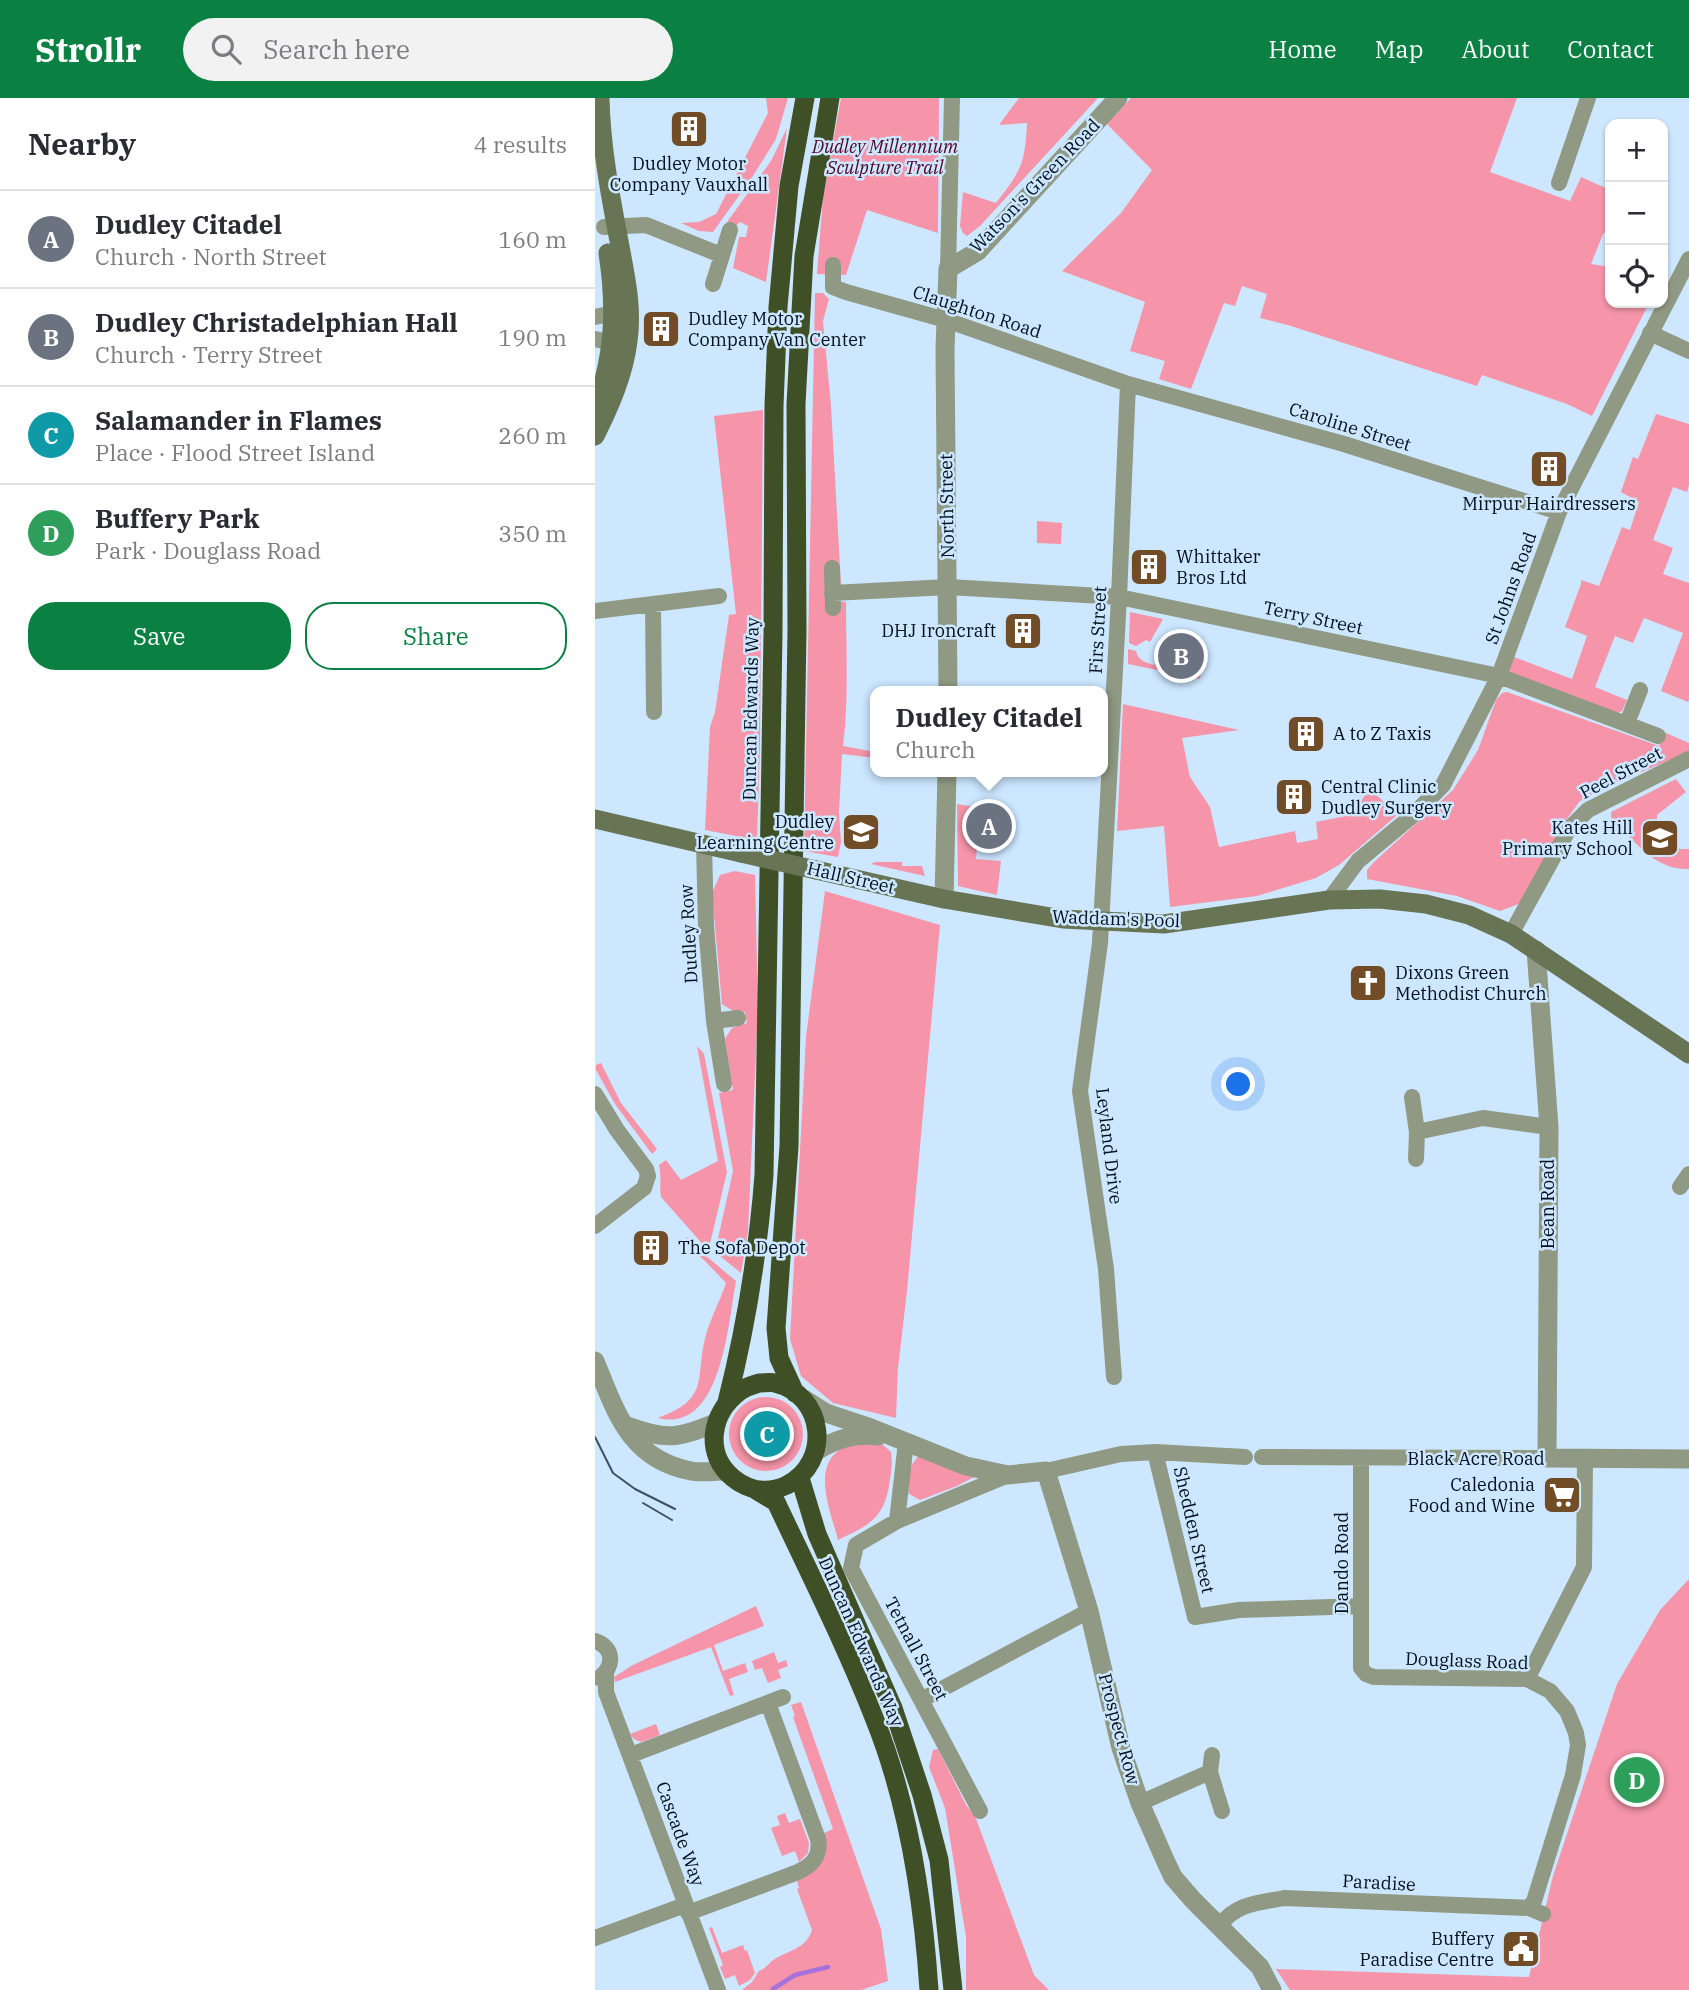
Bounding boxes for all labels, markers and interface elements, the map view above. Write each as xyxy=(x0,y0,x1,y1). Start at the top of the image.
search box xyxy=(183,18,673,81)
text: Strollr xyxy=(35,28,141,71)
icon: search xyxy=(207,30,245,68)
text: Search here xyxy=(263,32,410,66)
text: Home xyxy=(1269,33,1337,65)
text: Map xyxy=(1375,33,1423,65)
text: About xyxy=(1461,33,1529,65)
text: Contact xyxy=(1567,33,1654,65)
building icon: Dudley Motor Company Vauxhall xyxy=(668,108,710,150)
street label: Watson's Green Road xyxy=(964,114,1105,258)
map controls xyxy=(1605,119,1668,308)
button: + xyxy=(1605,119,1668,182)
text: Nearby xyxy=(28,124,136,163)
text: 4 results xyxy=(474,129,567,159)
park label: Dudley Millennium Sculpture Trail xyxy=(811,135,958,179)
place label: Dudley Motor Company Vauxhall xyxy=(610,152,768,196)
button: − xyxy=(1605,182,1668,245)
text: Dudley Citadel xyxy=(95,207,282,241)
text: A xyxy=(43,224,59,254)
text: 160 m xyxy=(498,224,567,254)
text: Church · North Street xyxy=(95,241,327,271)
button: locate xyxy=(1605,245,1668,308)
street label: Claughton Road xyxy=(910,280,1045,343)
text: Dudley Christadelphian Hall xyxy=(95,305,458,339)
place label: Dudley Motor Company Van Center xyxy=(688,307,866,351)
building icon: Dudley Motor Company Van Center xyxy=(640,308,682,350)
text: B xyxy=(43,322,59,352)
text: 190 m xyxy=(498,322,567,352)
text: Church · Terry Street xyxy=(95,339,323,369)
street label: Caroline Street xyxy=(1286,397,1414,456)
text: Salamander in Flames xyxy=(95,403,382,437)
text: C xyxy=(43,420,59,450)
text: 260 m xyxy=(498,420,567,450)
text: Place · Flood Street Island xyxy=(95,437,375,467)
building icon: Mirpur Hairdressers xyxy=(1528,448,1570,490)
street label: North Street xyxy=(934,454,959,558)
place label: Mirpur Hairdressers xyxy=(1462,492,1636,515)
text: Buffery Park xyxy=(95,501,260,535)
text: D xyxy=(42,518,60,548)
text: 350 m xyxy=(498,518,567,548)
street label: St Johns Road xyxy=(1480,528,1542,647)
text: Park · Douglass Road xyxy=(95,535,321,565)
place label: Whittaker Bros Ltd xyxy=(1176,545,1261,589)
building icon: Whittaker Bros Ltd xyxy=(1128,546,1170,588)
street label: Firs Street xyxy=(1084,585,1111,675)
street label: Terry Street xyxy=(1261,596,1365,639)
button: Save xyxy=(28,602,291,670)
button: Share xyxy=(305,602,567,670)
building icon: DHJ Ironcraft xyxy=(1002,610,1044,652)
street label: Duncan Edwards Way xyxy=(737,617,764,801)
place label: DHJ Ironcraft xyxy=(881,619,996,642)
pin: B xyxy=(1158,630,1204,682)
popup xyxy=(870,686,1108,777)
text: Dudley Citadel xyxy=(896,700,1082,734)
building icon: A to Z Taxis xyxy=(1285,713,1327,755)
place label: A to Z Taxis xyxy=(1333,722,1431,745)
text: Church xyxy=(896,734,976,764)
street label: Peel Street xyxy=(1575,741,1666,804)
place label: Central Clinic Dudley Surgery xyxy=(1321,775,1452,819)
building icon: Central Clinic Dudley Surgery xyxy=(1273,776,1315,818)
pin: A xyxy=(966,800,1012,852)
place label: Dudley Learning Centre xyxy=(696,810,834,854)
school or university icon: Dudley Learning Centre xyxy=(840,811,882,853)
place label: Kates Hill Primary School xyxy=(1502,816,1633,860)
school or university icon: Kates Hill Primary School xyxy=(1639,817,1681,859)
street label: Hall Street xyxy=(805,856,897,899)
street label: Dudley Row xyxy=(674,884,703,984)
street label: Waddam's Pool xyxy=(1051,905,1181,932)
place label: Dixons Green Methodist Church xyxy=(1395,961,1547,1005)
church icon: Dixons Green Methodist Church xyxy=(1347,962,1389,1004)
your location xyxy=(1221,1067,1255,1101)
street label: Leyland Drive xyxy=(1091,1086,1128,1205)
street label: Bean Road xyxy=(1536,1159,1559,1249)
building icon: The Sofa Depot xyxy=(630,1227,672,1269)
place label: The Sofa Depot xyxy=(678,1236,806,1259)
pin: C xyxy=(744,1408,790,1460)
street label: Black Acre Road xyxy=(1407,1447,1545,1470)
street label: Shedden Street xyxy=(1169,1464,1220,1596)
place label: Caledonia Food and Wine xyxy=(1408,1473,1535,1517)
supermarket icon: Caledonia Food and Wine xyxy=(1541,1474,1583,1516)
street label: Dando Road xyxy=(1330,1512,1353,1614)
street label: Duncan Edwards Way xyxy=(814,1553,909,1731)
street label: Tetnall Street xyxy=(880,1593,953,1704)
street label: Douglass Road xyxy=(1405,1647,1529,1674)
street label: Prospect Row xyxy=(1094,1671,1145,1787)
pin: D xyxy=(1614,1754,1660,1806)
street label: Cascade Way xyxy=(651,1778,710,1890)
street label: Paradise xyxy=(1342,1869,1416,1896)
place label: Buffery Paradise Centre xyxy=(1360,1927,1494,1971)
public building icon: Buffery Paradise Centre xyxy=(1500,1928,1542,1970)

